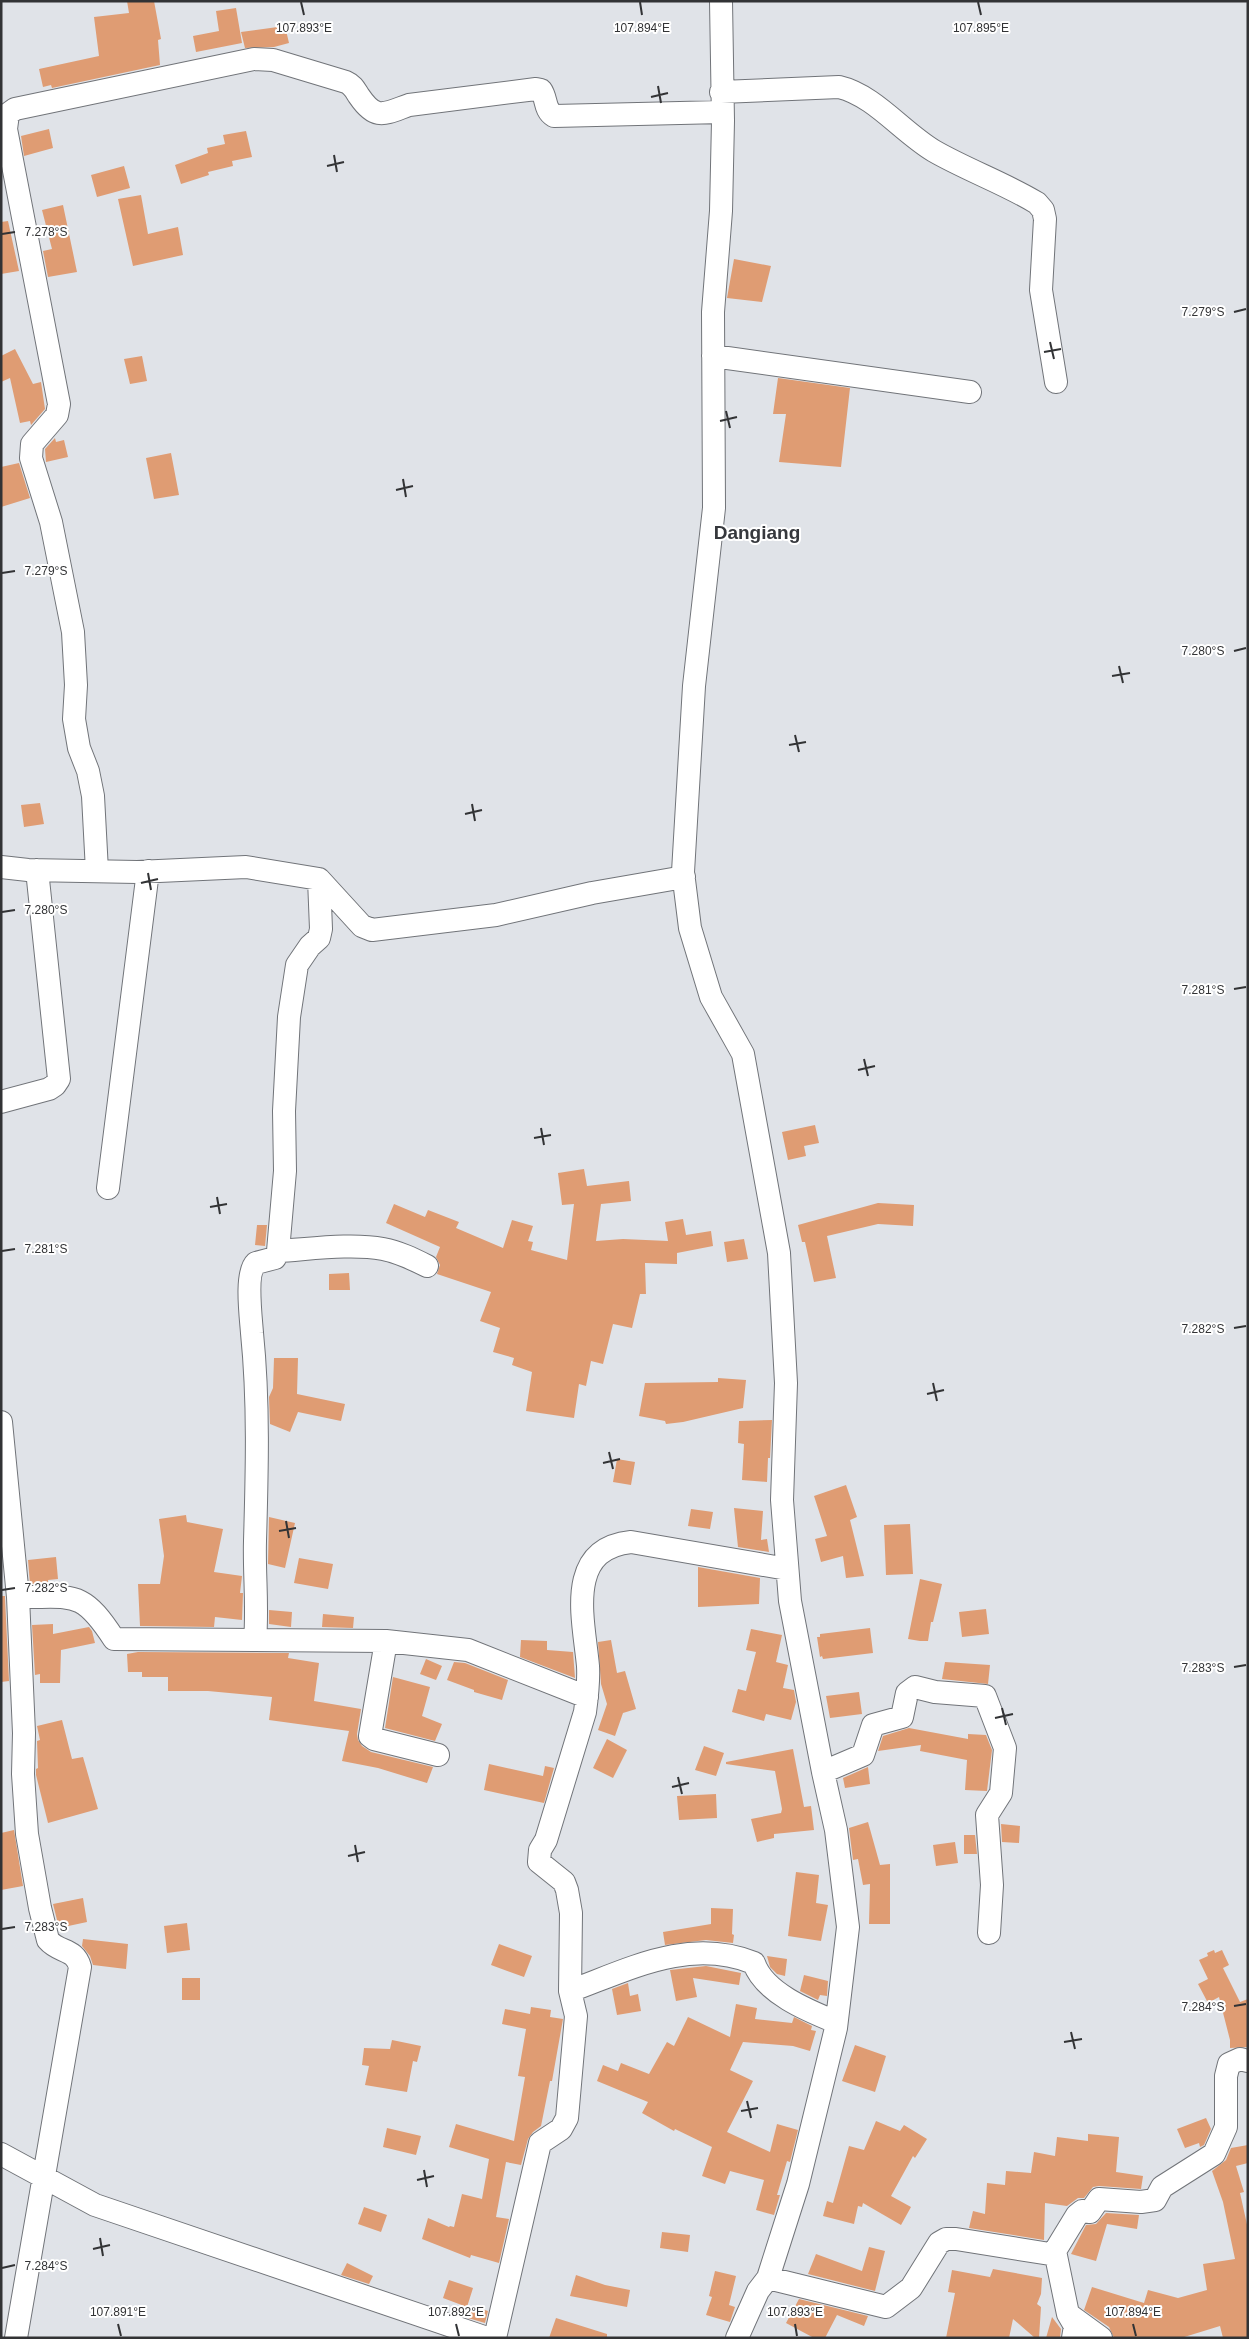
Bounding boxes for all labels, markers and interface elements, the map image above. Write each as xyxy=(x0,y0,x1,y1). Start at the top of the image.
text: 107.893°E xyxy=(276,21,332,35)
text: 107.894°E xyxy=(614,21,670,35)
text: 107.895°E xyxy=(953,21,1009,35)
text: 7.278°S xyxy=(25,225,67,239)
text: 7.279°S xyxy=(1182,305,1224,319)
district label: Dangiang xyxy=(714,522,800,543)
text: 7.279°S xyxy=(25,564,67,578)
text: 7.280°S xyxy=(1182,644,1224,658)
text: 7.280°S xyxy=(25,903,67,917)
text: 7.281°S xyxy=(1182,983,1224,997)
text: 7.281°S xyxy=(25,1242,67,1256)
text: 7.282°S xyxy=(1182,1322,1224,1336)
text: 7.282°S xyxy=(25,1581,67,1595)
text: 7.283°S xyxy=(1182,1661,1224,1675)
text: 7.283°S xyxy=(25,1920,67,1934)
text: 7.284°S xyxy=(1182,2000,1224,2014)
text: 7.284°S xyxy=(25,2259,67,2273)
text: 107.891°E xyxy=(90,2305,146,2319)
text: 107.892°E xyxy=(428,2305,484,2319)
text: 107.893°E xyxy=(767,2305,823,2319)
text: 107.894°E xyxy=(1105,2305,1161,2319)

